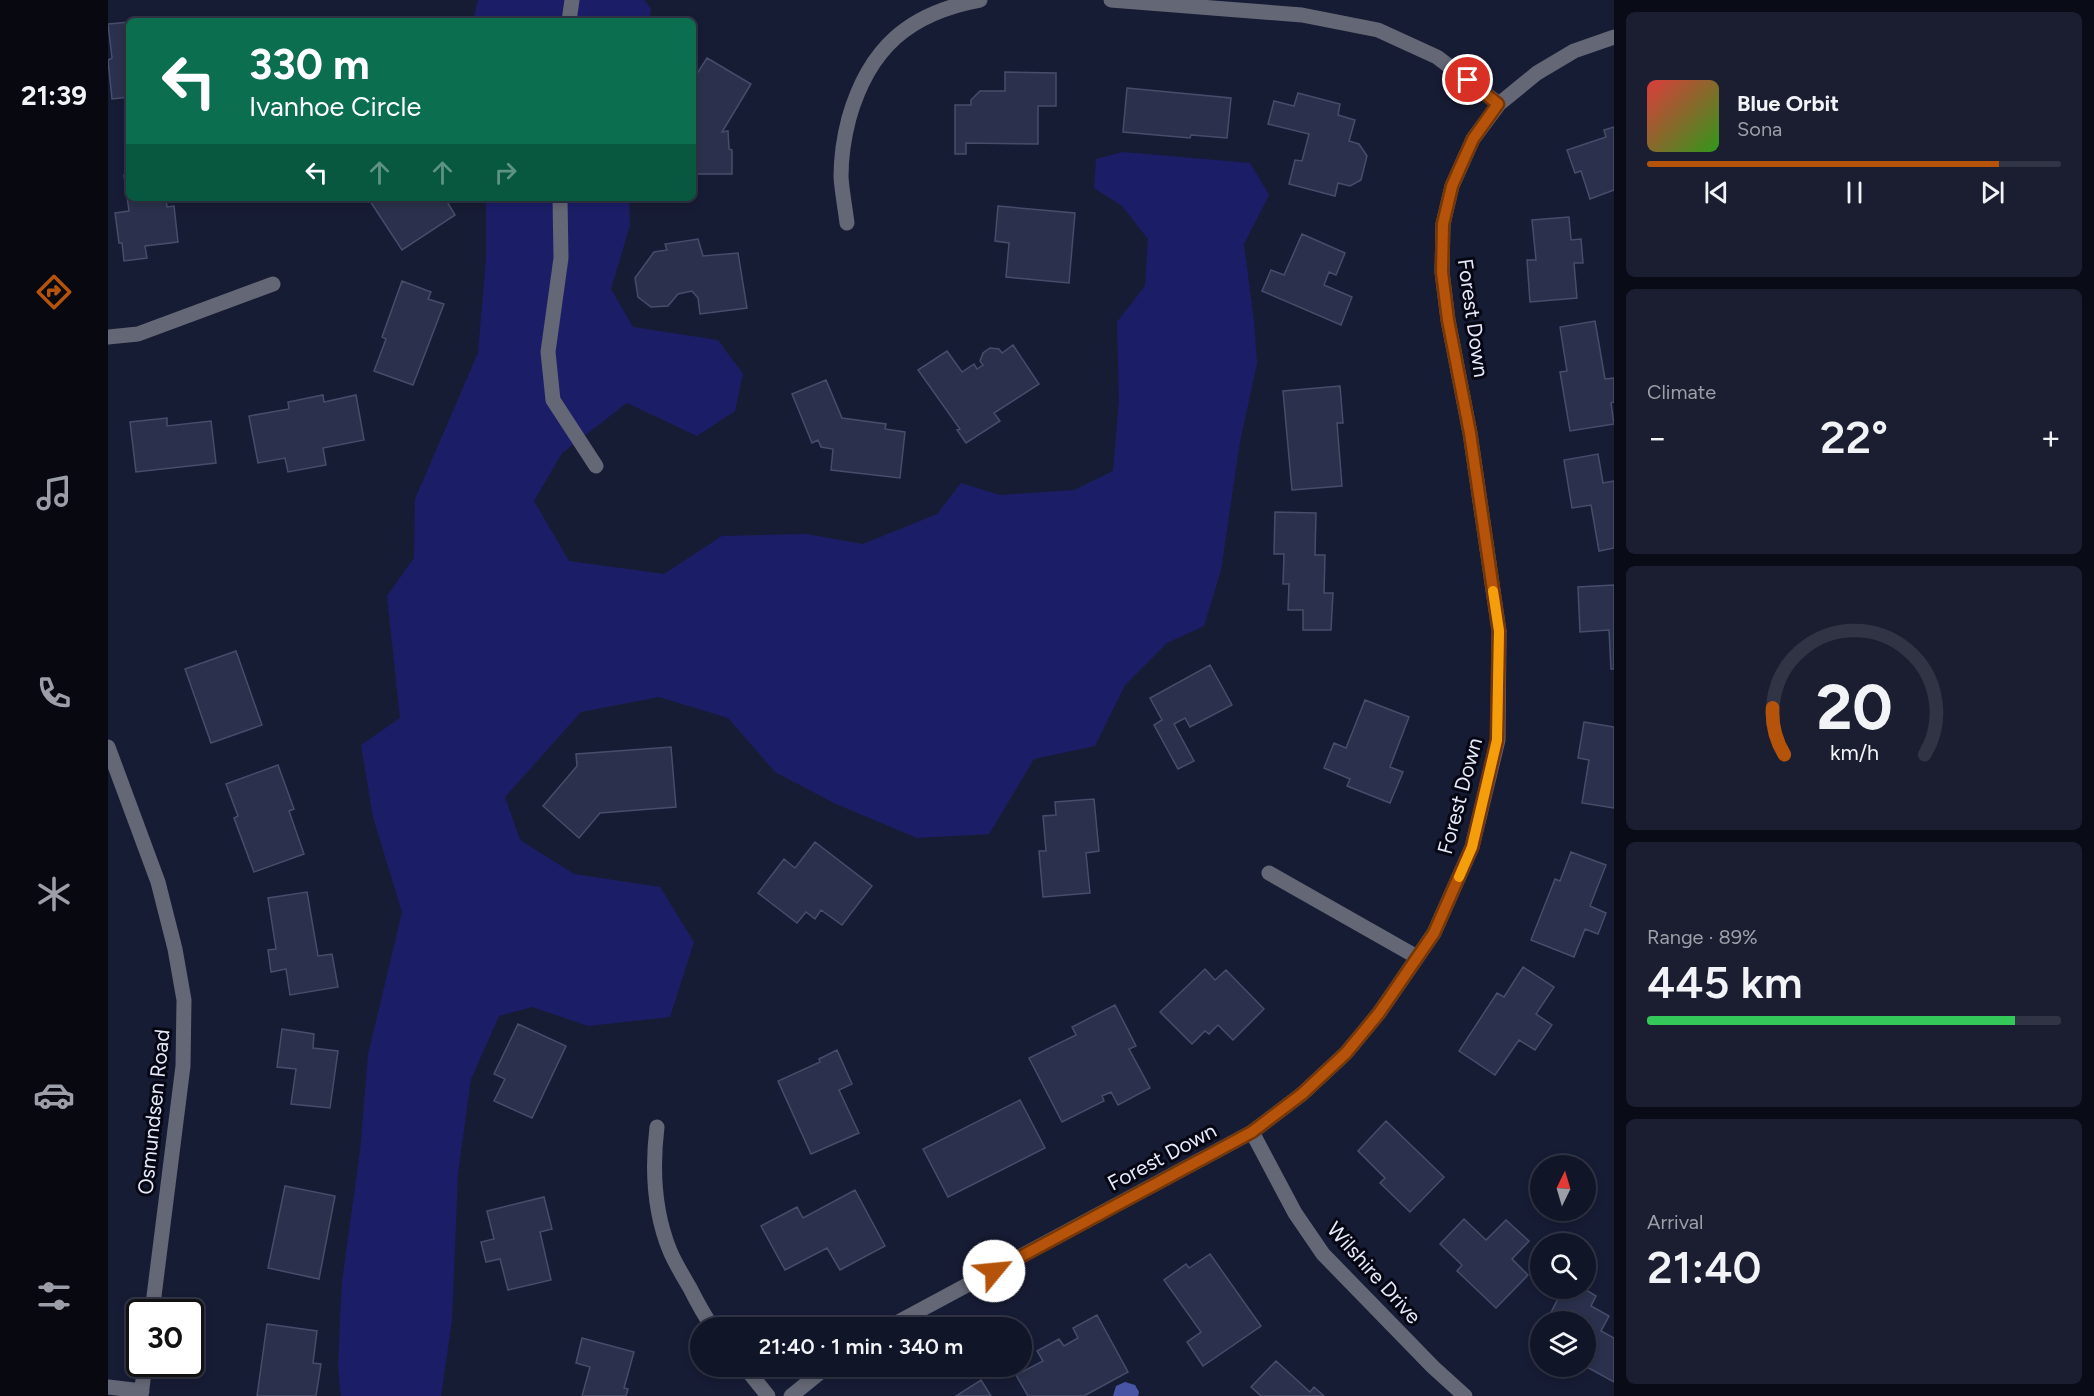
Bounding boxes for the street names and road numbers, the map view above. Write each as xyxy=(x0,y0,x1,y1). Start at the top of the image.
street label: Forest Down xyxy=(1453,257,1494,379)
street label: Forest Down xyxy=(1432,735,1487,857)
street label: Osmundsen Road xyxy=(132,1028,175,1196)
street label: Forest Down xyxy=(1103,1117,1220,1196)
street label: Wilshire Drive xyxy=(1322,1217,1427,1329)

